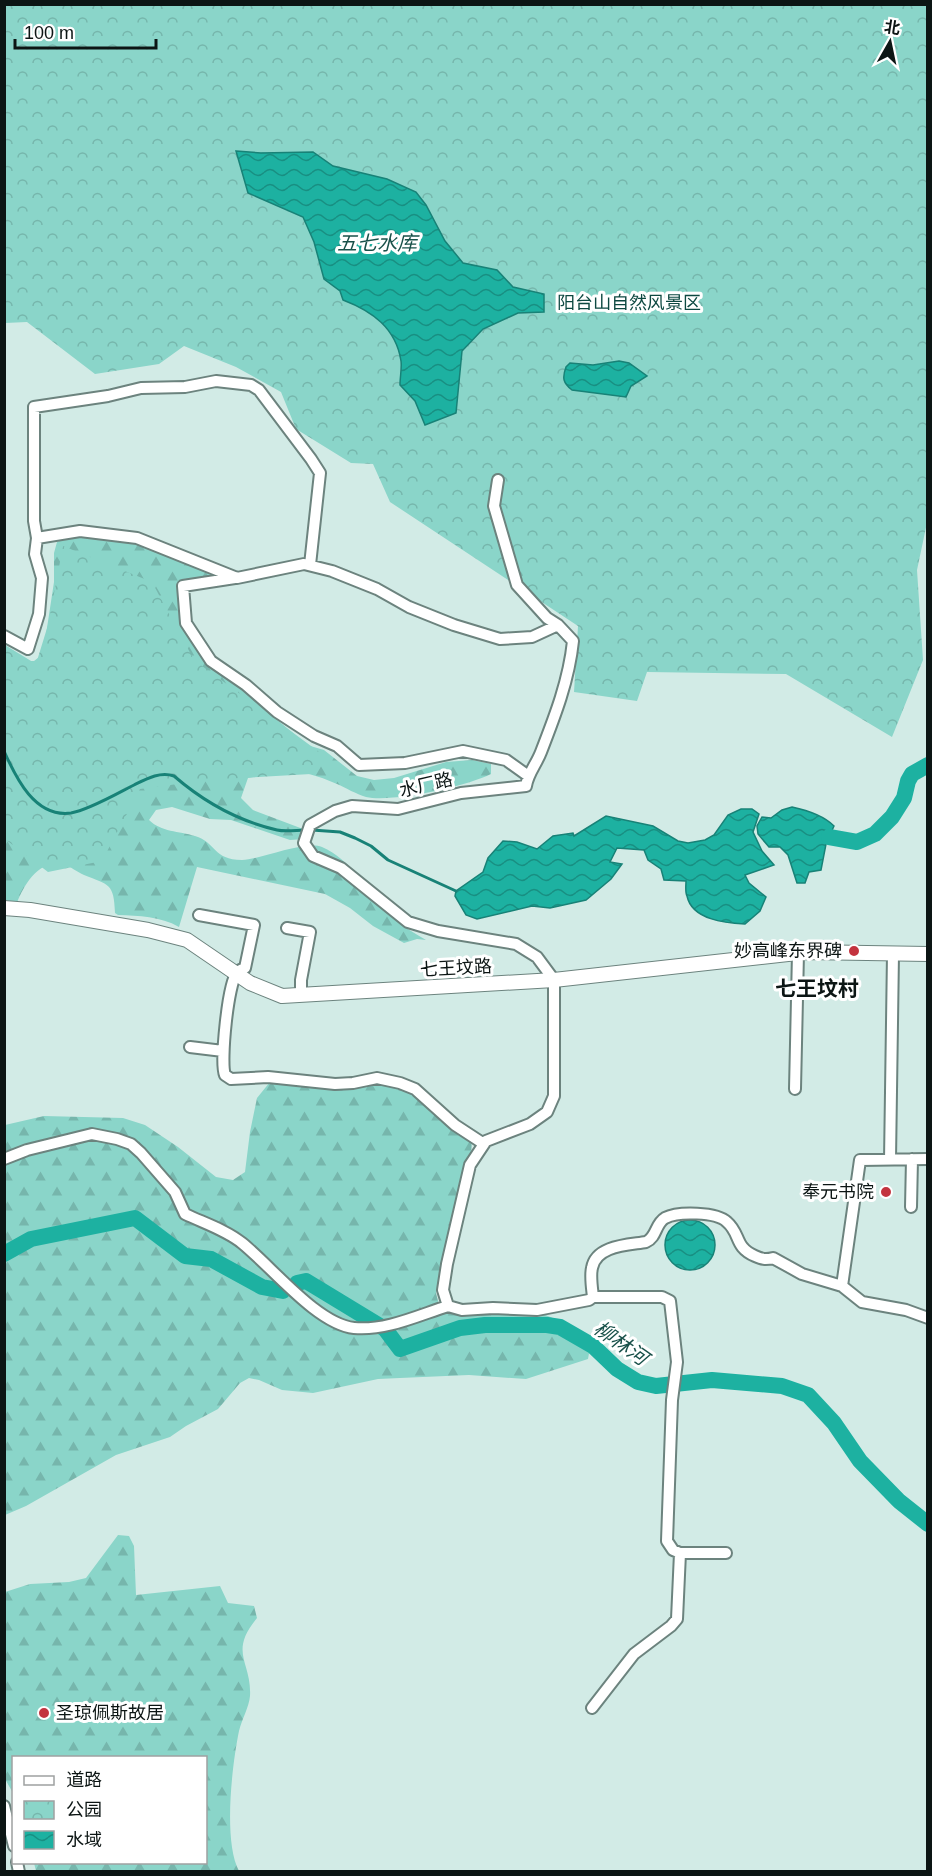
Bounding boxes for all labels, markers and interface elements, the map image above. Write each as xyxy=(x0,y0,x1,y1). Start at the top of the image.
scale bar xyxy=(15,12,156,50)
north arrow xyxy=(860,12,920,72)
text: 北 xyxy=(883,18,902,37)
text: 100 m xyxy=(24,23,74,43)
water label: 五七水库 xyxy=(337,232,420,254)
park label: 阳台山自然风景区 xyxy=(557,293,701,313)
street label: 水厂路 xyxy=(397,769,455,801)
place label: 妙高峰东界碑 xyxy=(734,941,842,961)
marker: 妙高峰东界碑 xyxy=(847,944,861,958)
street label: 七王坟路 xyxy=(420,956,492,980)
district label: 七王坟村 xyxy=(775,977,859,1000)
place label: 奉元书院 xyxy=(802,1182,874,1202)
marker: 奉元书院 xyxy=(879,1185,893,1199)
water label: 柳林河 xyxy=(590,1317,655,1372)
place label: 圣琼佩斯故居 xyxy=(56,1703,164,1723)
marker: 圣琼佩斯故居 xyxy=(37,1706,51,1720)
legend xyxy=(12,1756,207,1864)
text: 道路 xyxy=(66,1770,102,1790)
text: 公园 xyxy=(66,1800,102,1820)
text: 水域 xyxy=(66,1830,102,1850)

